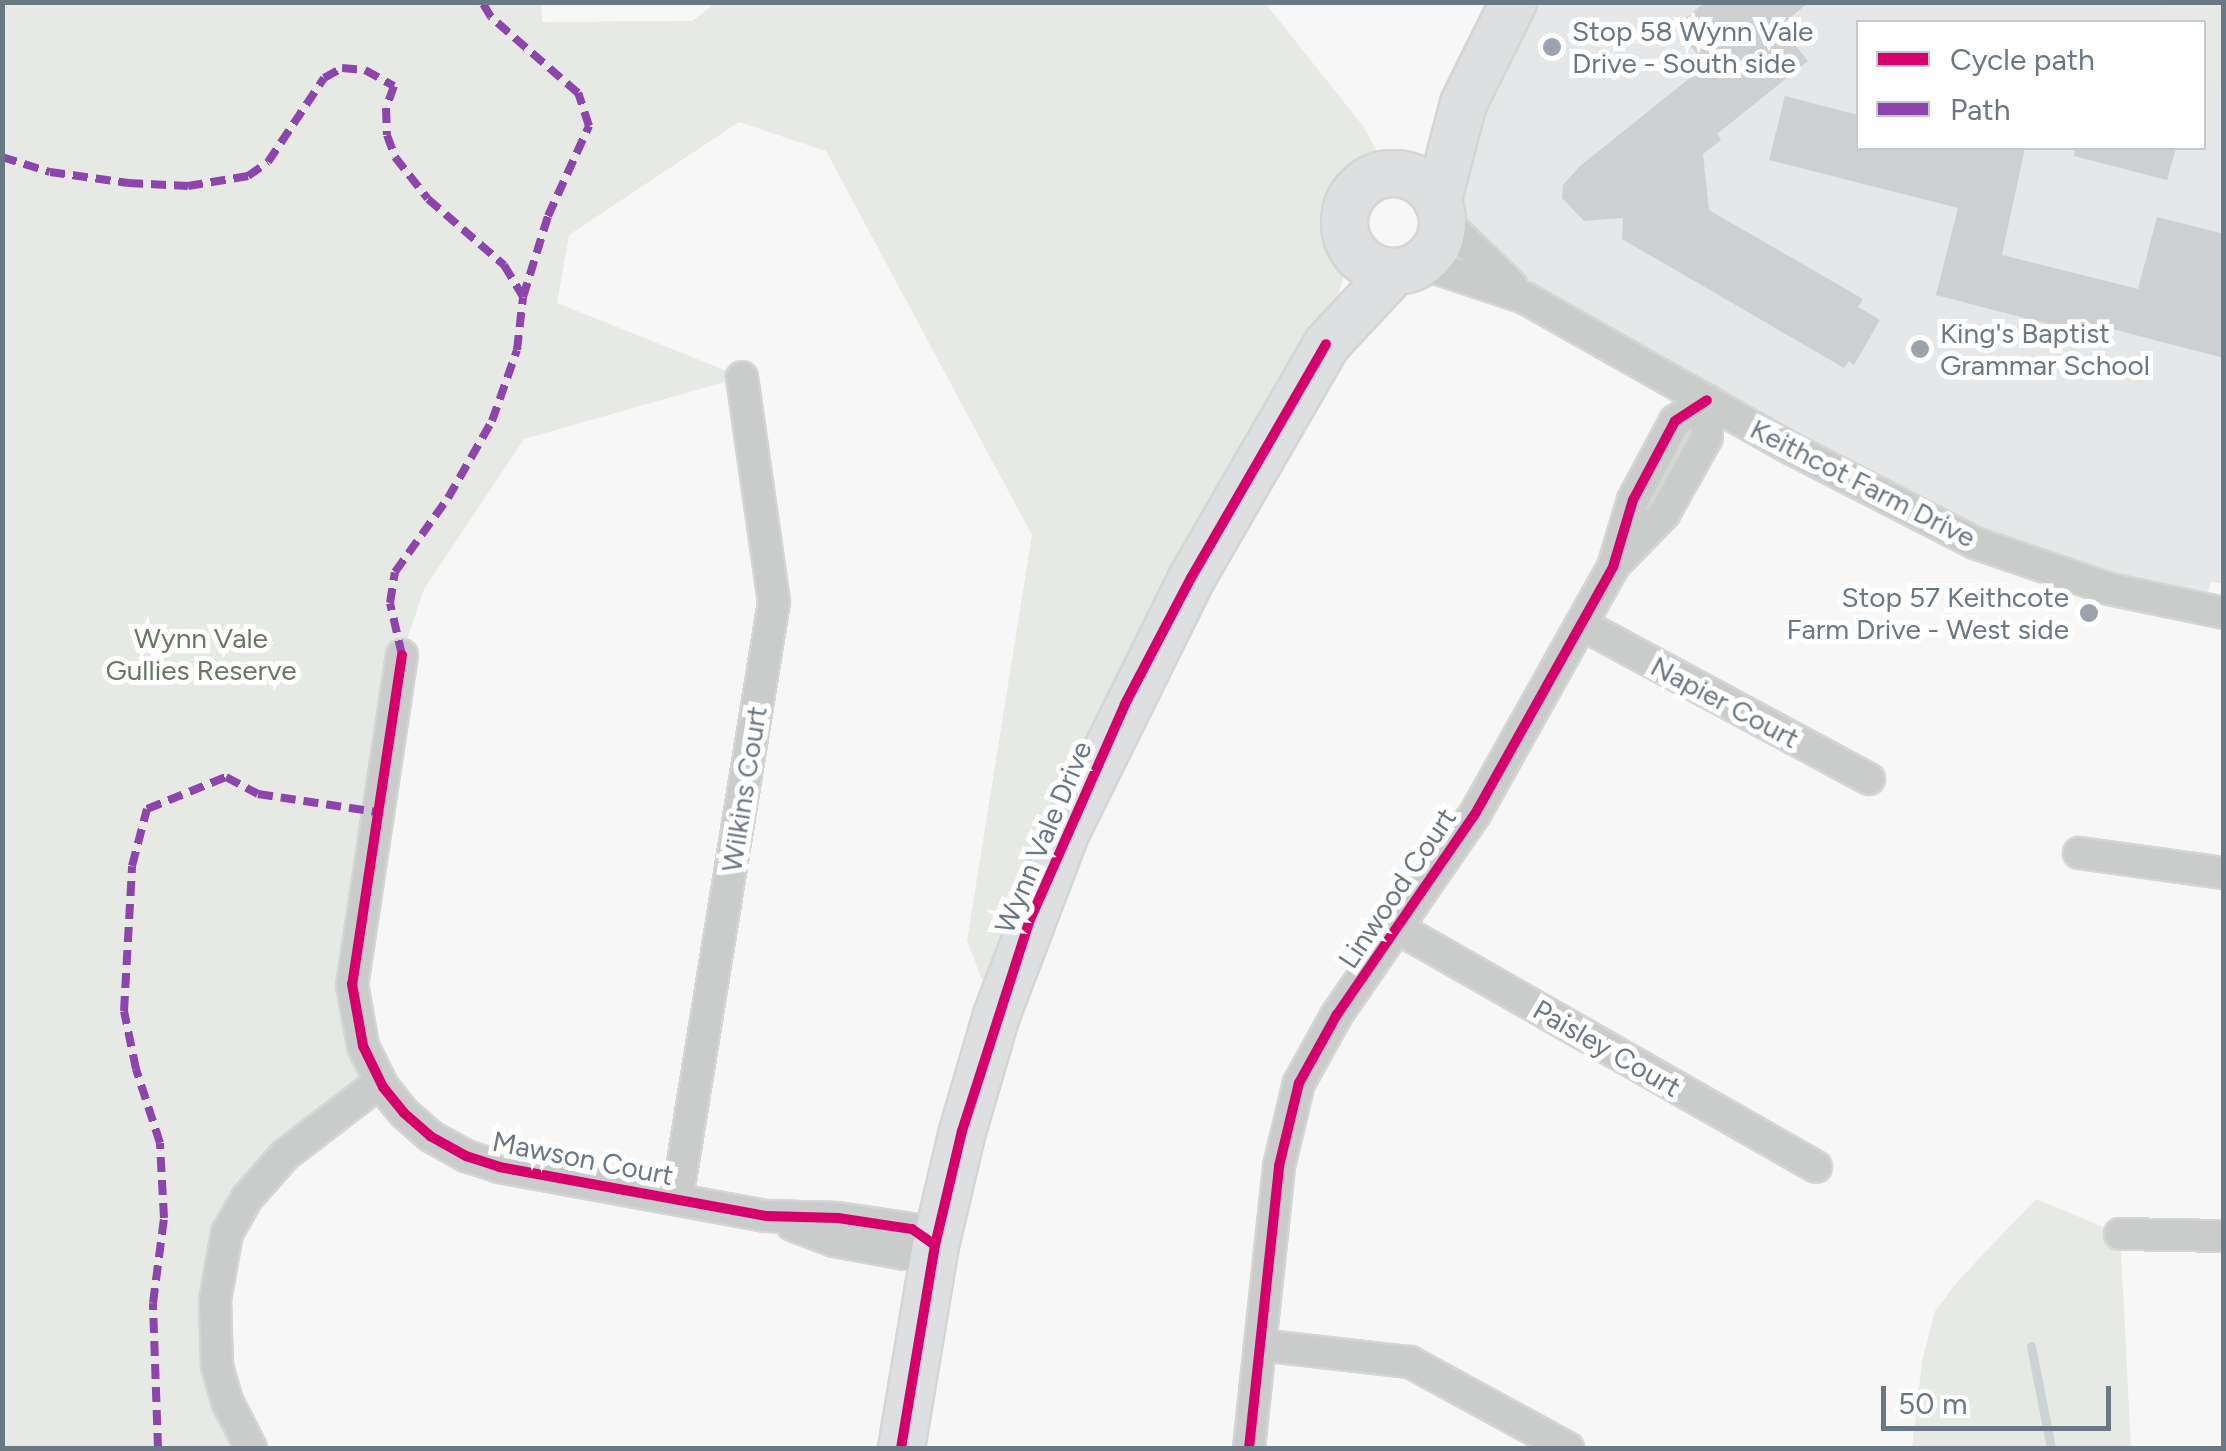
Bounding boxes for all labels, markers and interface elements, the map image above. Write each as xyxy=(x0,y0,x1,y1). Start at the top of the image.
place label: Stop 58 Wynn Vale Drive - South side xyxy=(1572,14,1813,80)
legend xyxy=(1856,20,2206,150)
marker: Stop 58 Wynn Vale Drive - South side xyxy=(1541,36,1563,58)
text: Cycle path xyxy=(1950,41,2095,78)
text: Path xyxy=(1950,91,2010,128)
place label: King's Baptist Grammar School xyxy=(1940,316,2150,382)
marker: King's Baptist Grammar School xyxy=(1909,338,1931,360)
street label: Keithcot Farm Drive xyxy=(1745,412,1981,554)
place label: Stop 57 Keithcote Farm Drive - West side xyxy=(1786,580,2069,646)
marker: Stop 57 Keithcote Farm Drive - West side xyxy=(2078,602,2100,624)
park label: Wynn Vale Gullies Reserve xyxy=(105,621,297,687)
street label: Napier Court xyxy=(1645,649,1805,755)
street label: Wilkins Court xyxy=(714,704,774,874)
street label: Wynn Vale Drive xyxy=(987,736,1099,938)
street label: Linwood Court xyxy=(1331,802,1463,974)
street label: Paisley Court xyxy=(1527,992,1687,1104)
street label: Mawson Court xyxy=(490,1124,676,1192)
scale bar xyxy=(1886,1366,2116,1428)
text: 50 m xyxy=(1898,1385,1967,1422)

